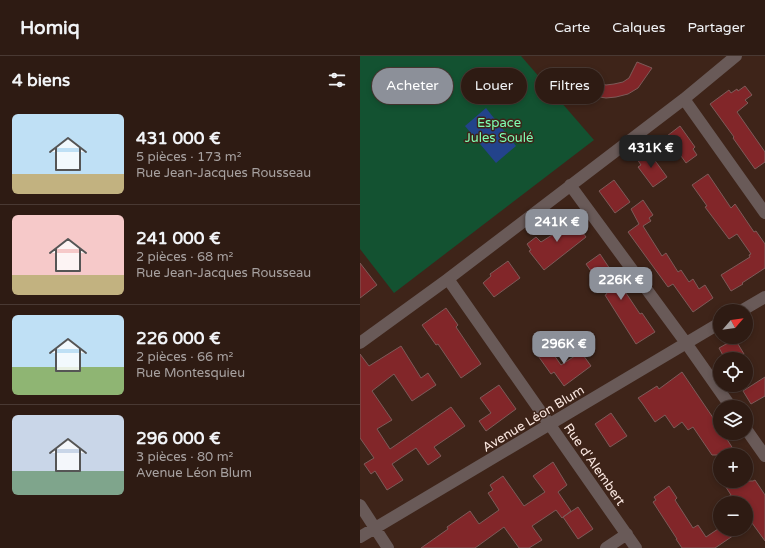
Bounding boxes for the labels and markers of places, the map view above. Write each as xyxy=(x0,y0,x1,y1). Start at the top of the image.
pin: 431K € xyxy=(618,135,684,169)
pin: 241K € xyxy=(524,209,590,243)
pin: 226K € xyxy=(588,267,654,301)
pin: 296K € xyxy=(531,331,597,365)

